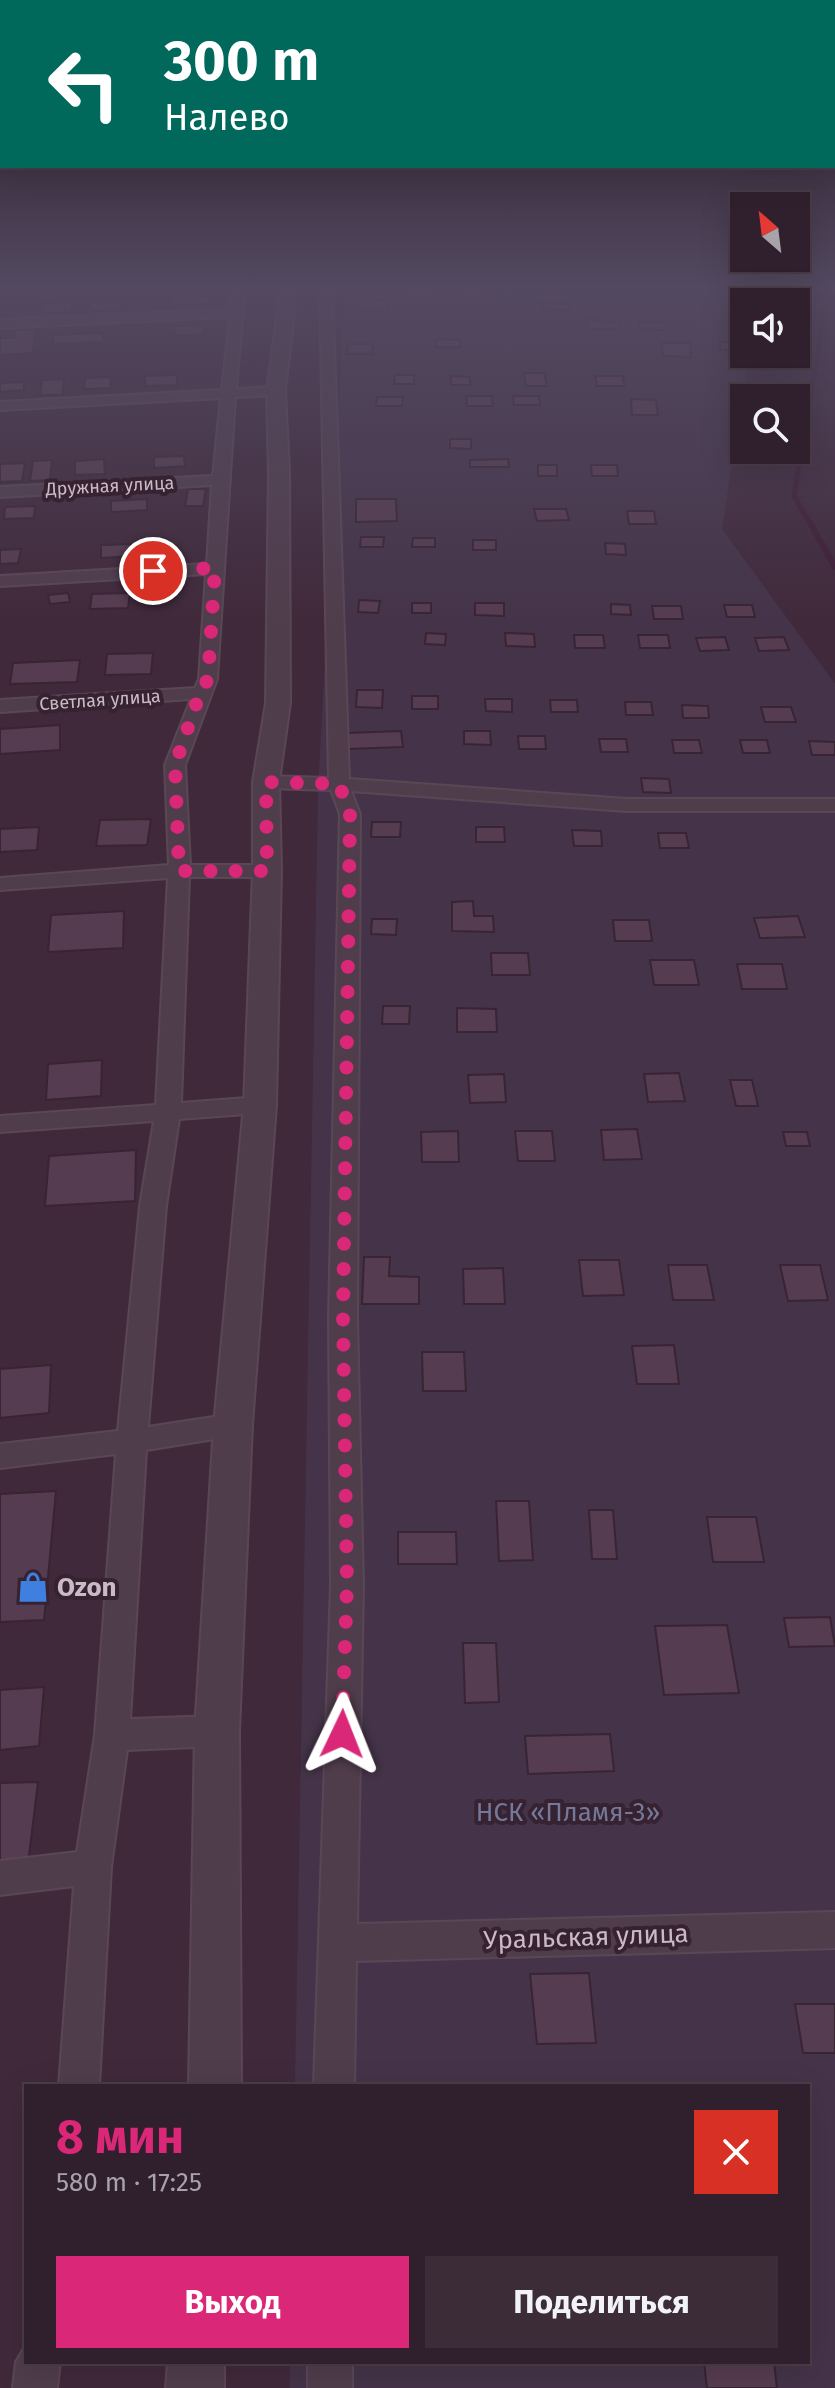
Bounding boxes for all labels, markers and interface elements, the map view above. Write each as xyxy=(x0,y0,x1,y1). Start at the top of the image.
text: 300 m xyxy=(164,28,319,95)
icon: left xyxy=(32,32,136,136)
text: Налево xyxy=(164,96,290,140)
north arrow xyxy=(730,192,810,272)
map controls xyxy=(730,192,810,464)
button: sound xyxy=(730,288,810,368)
button: search xyxy=(730,384,810,464)
street label: Дружная улица xyxy=(44,472,175,500)
pin xyxy=(119,537,187,605)
icon: arrive xyxy=(131,549,175,593)
street label: Светлая улица xyxy=(39,685,161,715)
shop icon: Ozon xyxy=(16,1570,50,1604)
place label: Ozon xyxy=(57,1572,117,1603)
position arrow xyxy=(300,1692,384,1776)
park label: НСК «Пламя-3» xyxy=(476,1797,660,1828)
street label: Уральская улица xyxy=(483,1918,689,1956)
text: 8 мин xyxy=(56,2108,184,2166)
button: close xyxy=(694,2110,778,2194)
text: 580 m · 17:25 xyxy=(56,2167,202,2198)
button: Выход xyxy=(56,2256,409,2348)
button: Поделиться xyxy=(425,2256,778,2348)

